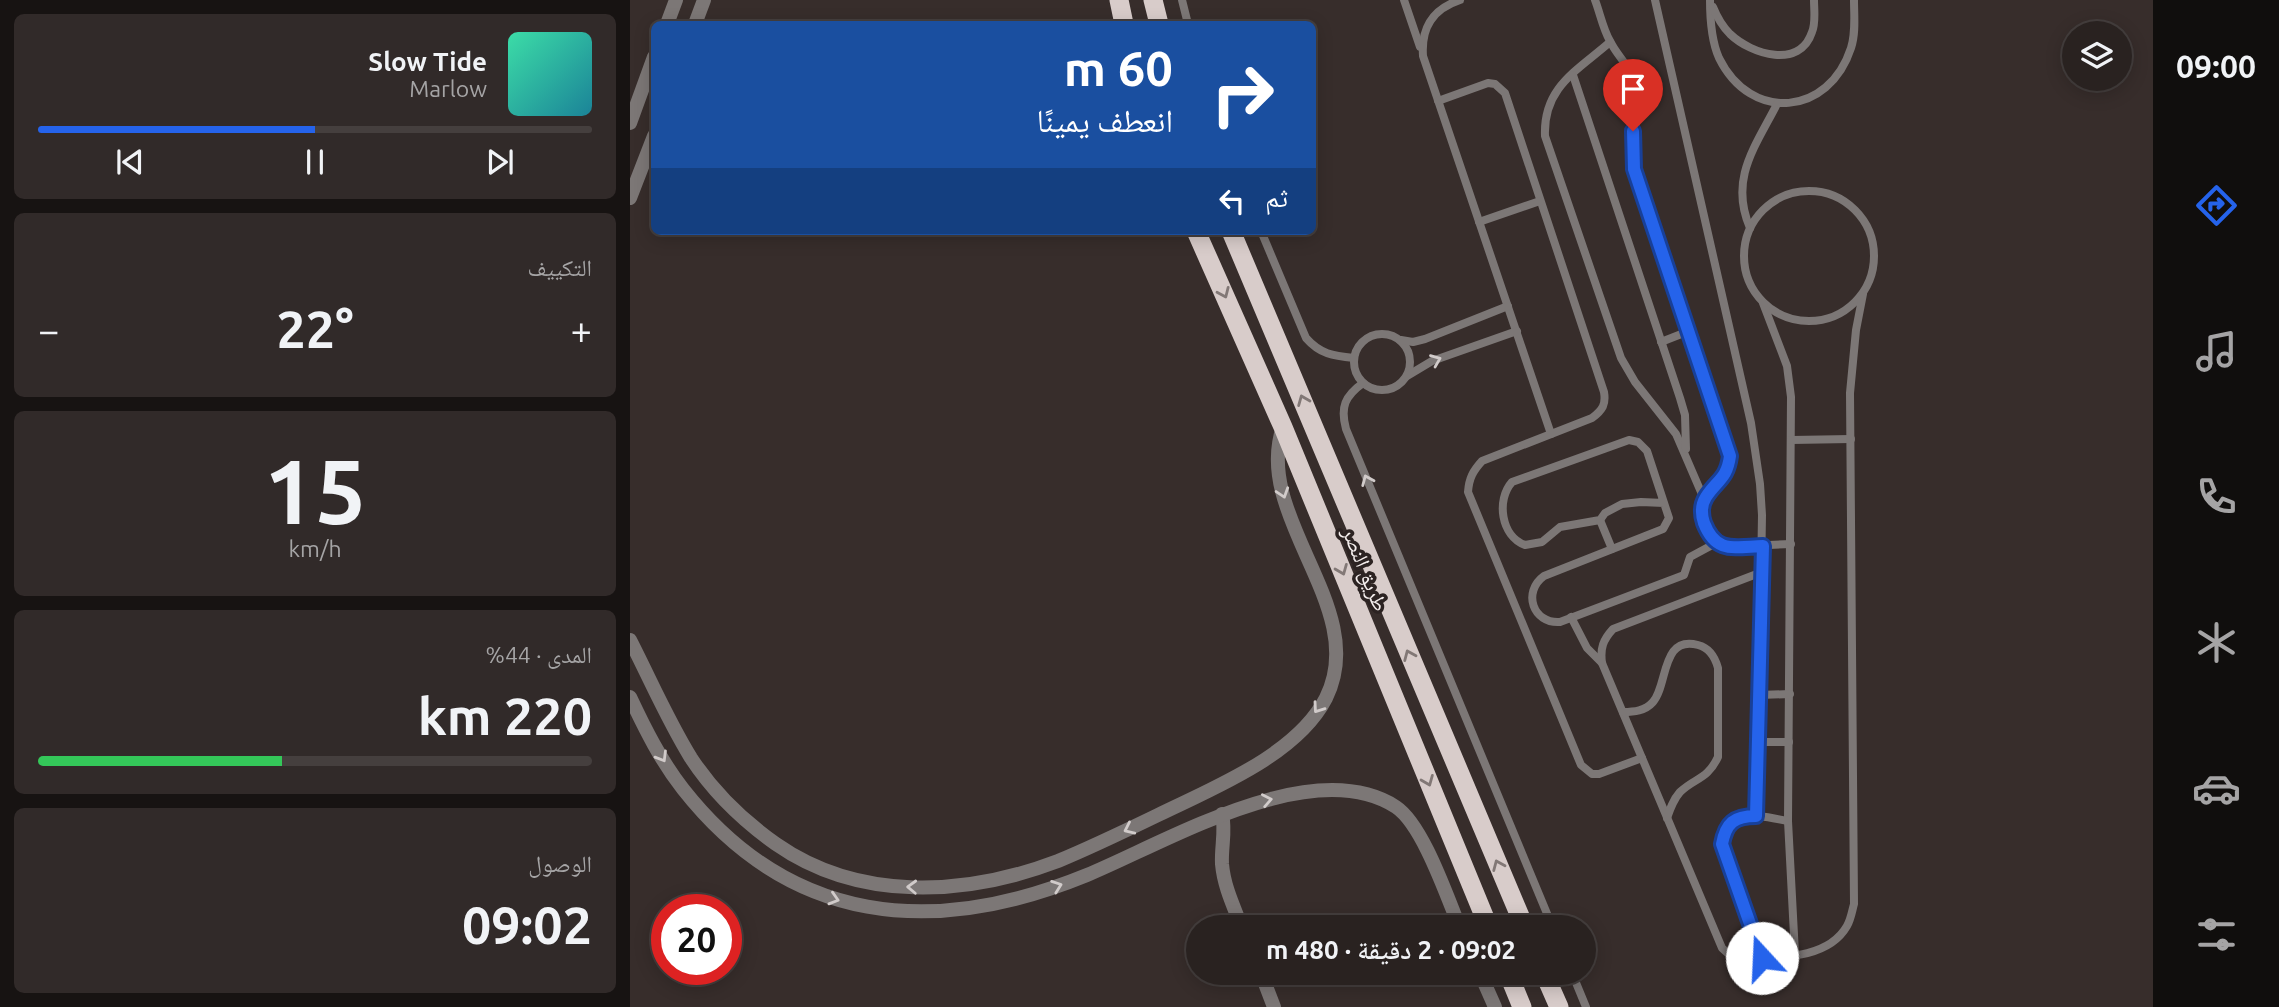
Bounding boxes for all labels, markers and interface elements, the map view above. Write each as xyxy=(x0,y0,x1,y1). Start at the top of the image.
map controls xyxy=(2062,21,2132,91)
button: layers xyxy=(2062,21,2132,91)
text: 60 m xyxy=(1064,40,1173,95)
text: Slow Tide xyxy=(368,47,487,76)
text: 09:00 xyxy=(2176,48,2256,84)
icon: right xyxy=(1197,49,1288,140)
pin xyxy=(1603,59,1663,131)
icon: arrive xyxy=(1614,70,1652,108)
text: Marlow xyxy=(409,76,487,101)
text: انعطف يمينًا xyxy=(1037,102,1173,138)
icon: previous xyxy=(111,143,149,181)
icon: pause xyxy=(296,143,334,181)
icon: next xyxy=(481,143,519,181)
icon: directions xyxy=(2192,181,2241,230)
icon: left xyxy=(1213,182,1251,220)
text: ثم xyxy=(1265,183,1288,212)
text: التكييف xyxy=(527,255,592,280)
one-way arrow xyxy=(1216,286,1230,298)
text: 22° xyxy=(276,300,354,358)
text: − xyxy=(38,309,59,351)
text: + xyxy=(571,309,592,351)
icon: music xyxy=(2192,327,2241,376)
one-way arrow xyxy=(1430,354,1442,368)
one-way arrow xyxy=(1297,395,1311,407)
text: 15 xyxy=(264,439,366,541)
icon: phone xyxy=(2192,472,2241,521)
one-way arrow xyxy=(1361,475,1375,487)
one-way arrow xyxy=(1275,487,1290,499)
street label: طريق النصر xyxy=(1336,523,1394,615)
text: km/h xyxy=(288,536,342,561)
one-way arrow xyxy=(1334,563,1348,575)
icon: climate xyxy=(2192,618,2241,667)
text: المدى · 44% xyxy=(486,642,592,667)
one-way arrow xyxy=(1404,650,1418,662)
text: 220 km xyxy=(418,687,592,745)
one-way arrow xyxy=(1314,700,1327,713)
one-way arrow xyxy=(654,750,667,763)
icon: car xyxy=(2192,764,2241,813)
one-way arrow xyxy=(1420,773,1434,786)
one-way arrow xyxy=(1261,793,1273,808)
one-way arrow xyxy=(1124,820,1136,834)
text: الوصول xyxy=(528,851,592,876)
one-way arrow xyxy=(1492,859,1506,872)
one-way arrow xyxy=(906,879,917,894)
one-way arrow xyxy=(1050,880,1062,894)
one-way arrow xyxy=(827,890,839,905)
speed limit sign: 20 xyxy=(651,894,742,985)
text: 09:02 xyxy=(462,896,592,954)
icon: filters xyxy=(2192,910,2241,959)
position arrow xyxy=(1725,921,1799,995)
text: 09:02 · 2 دقيقة · 480 m xyxy=(1266,935,1516,964)

